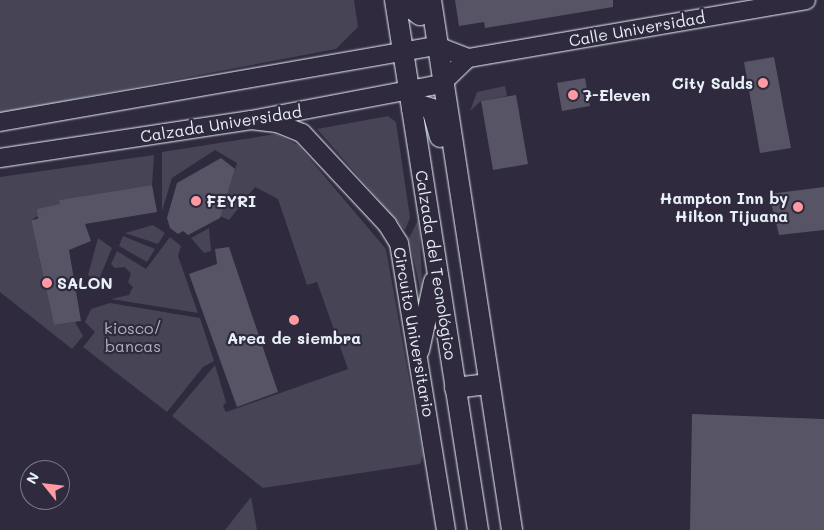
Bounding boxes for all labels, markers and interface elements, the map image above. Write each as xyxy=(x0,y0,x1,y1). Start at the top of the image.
street label: Calle Universidad xyxy=(567,8,707,50)
place label: City Salds xyxy=(672,73,753,93)
marker: City Salds xyxy=(757,77,769,89)
place label: 7-Eleven xyxy=(583,85,650,105)
marker: 7-Eleven xyxy=(567,89,579,101)
street label: Calzada Universidad xyxy=(139,102,303,146)
street label: Calzada del Tecnológico xyxy=(412,169,460,361)
place label: Hampton Inn by Hilton Tijuana xyxy=(660,188,788,226)
place label: FEYRI xyxy=(206,191,256,211)
marker: FEYRI xyxy=(190,195,202,207)
marker: Hampton Inn by Hilton Tijuana xyxy=(792,201,804,213)
street label: Circuito Universitario xyxy=(390,246,438,418)
place label: SALON xyxy=(57,273,113,293)
marker: SALON xyxy=(41,277,53,289)
marker: Area de siembra xyxy=(288,314,300,326)
park label: kiosco/ bancas xyxy=(104,318,162,356)
place label: Area de siembra xyxy=(227,328,361,348)
north arrow xyxy=(20,460,70,510)
text: N xyxy=(21,469,43,487)

